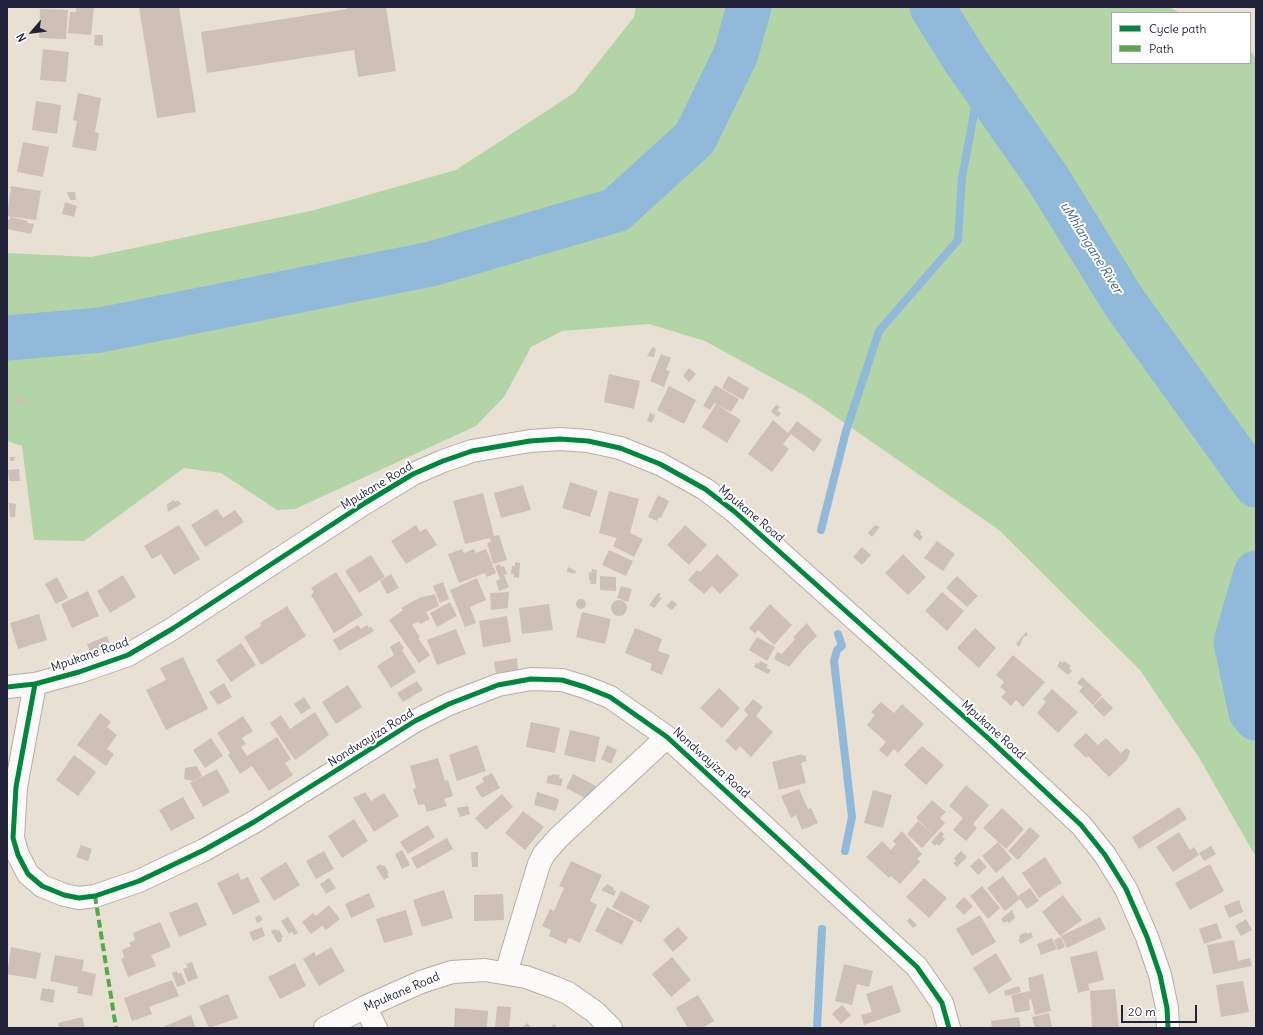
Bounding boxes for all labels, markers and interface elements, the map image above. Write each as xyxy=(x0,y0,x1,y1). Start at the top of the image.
north arrow xyxy=(12,12,52,52)
legend xyxy=(1111,12,1251,64)
text: Cycle path xyxy=(1149,21,1206,36)
text: N xyxy=(13,31,29,44)
text: Path xyxy=(1149,41,1174,56)
water label: uMhlangane River xyxy=(1056,199,1126,297)
street label: Mpukane Road xyxy=(339,459,415,513)
street label: Mpukane Road xyxy=(715,482,787,546)
street label: Mpukane Road xyxy=(49,635,131,675)
street label: Mpukane Road xyxy=(958,698,1028,762)
street label: Nondwayiza Road xyxy=(326,706,416,770)
street label: Nondwayiza Road xyxy=(670,725,752,801)
street label: Mpukane Road xyxy=(362,970,442,1014)
scale bar xyxy=(1123,997,1199,1023)
text: 20 m xyxy=(1128,1004,1156,1019)

